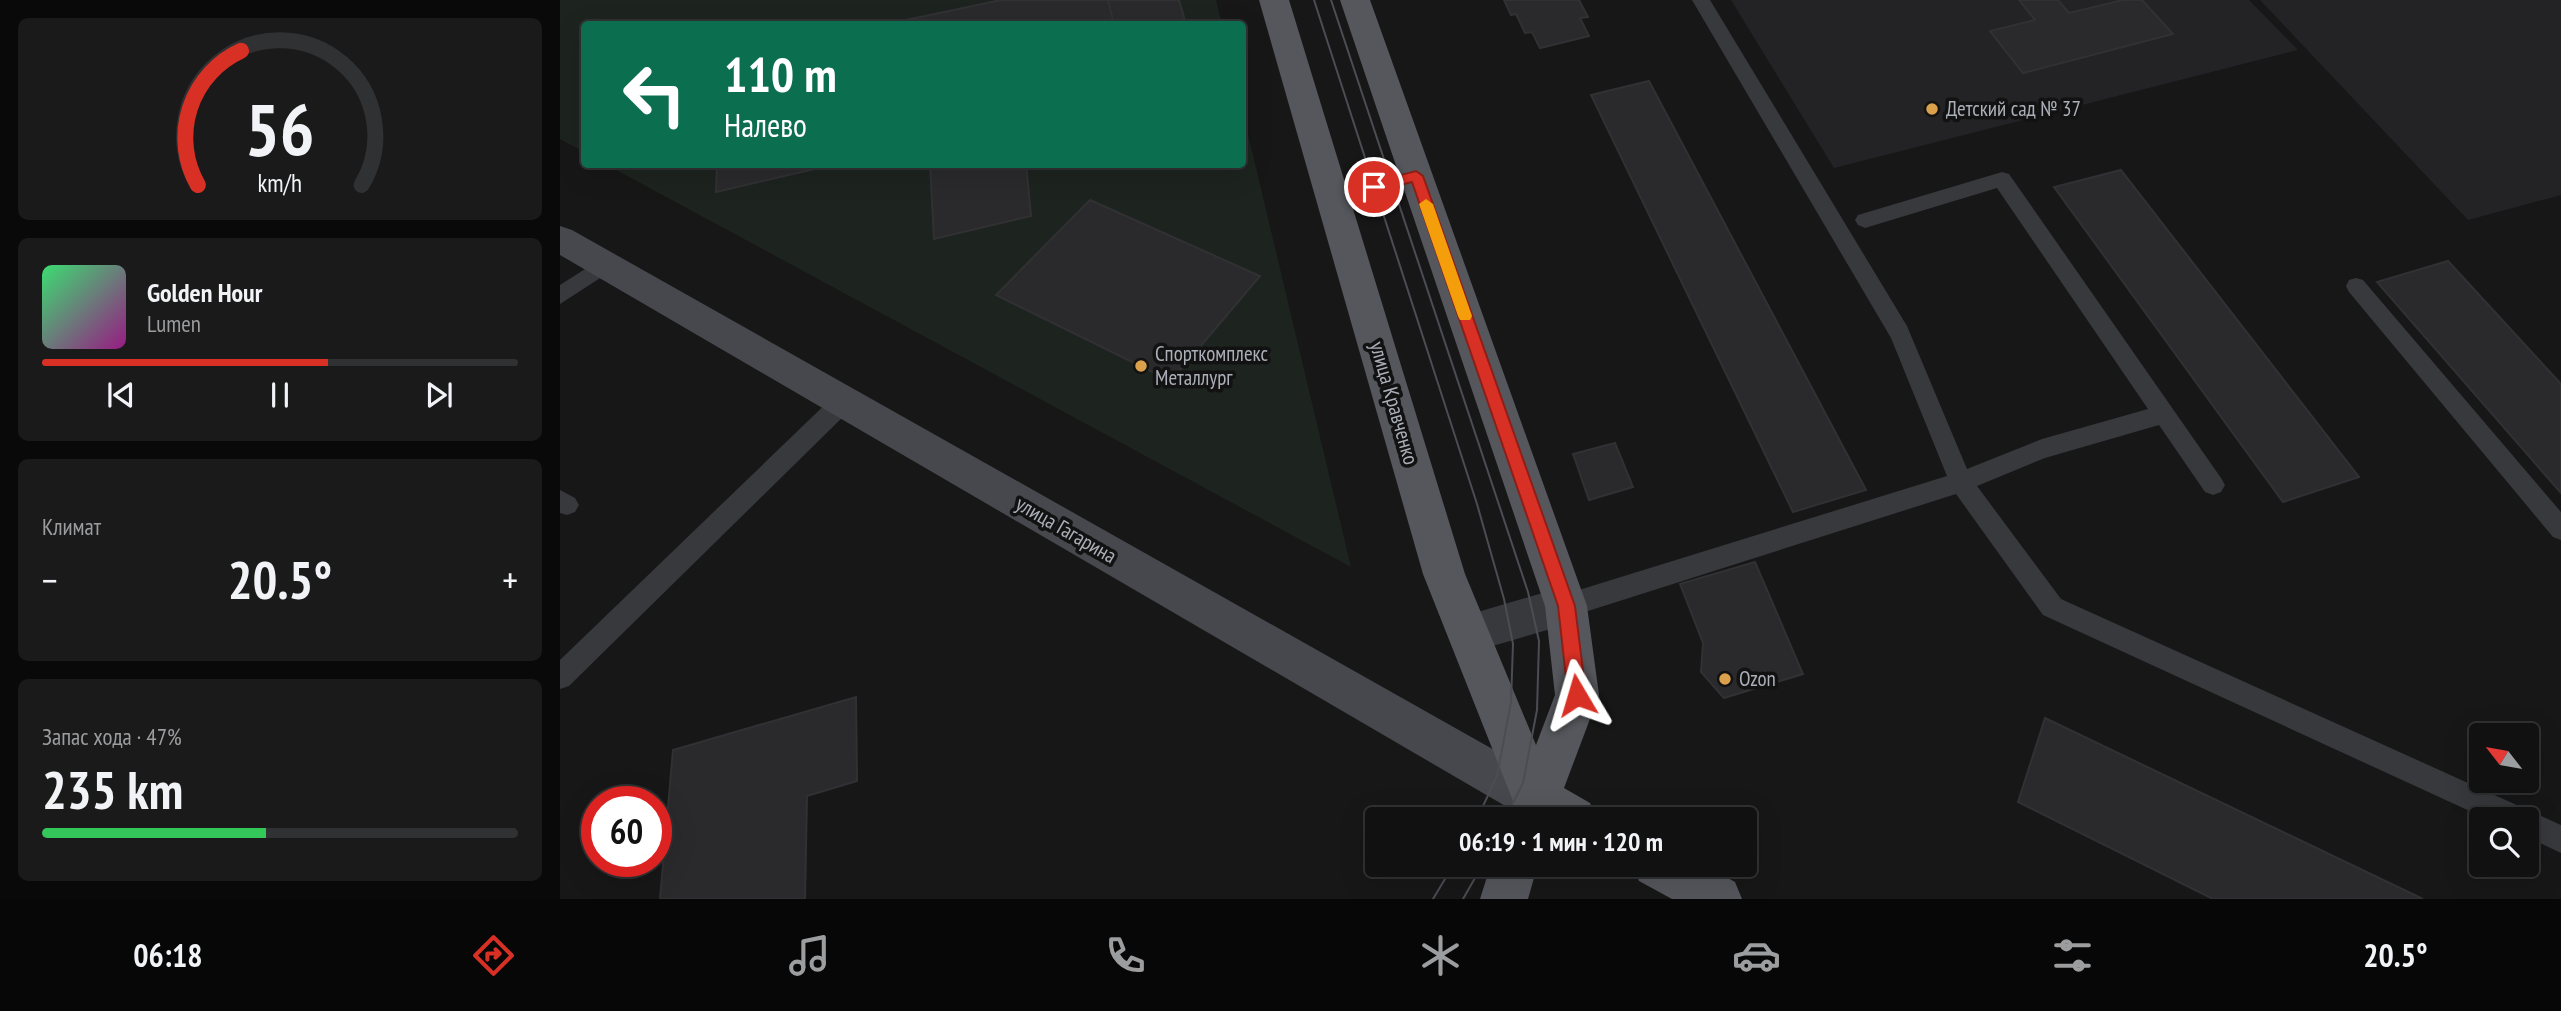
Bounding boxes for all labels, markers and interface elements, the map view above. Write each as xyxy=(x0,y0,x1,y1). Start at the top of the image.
text: 110 m xyxy=(724,42,837,106)
icon: left xyxy=(609,49,700,140)
text: 56 xyxy=(245,82,315,176)
place label: Детский сад № 37 xyxy=(1946,95,2081,122)
marker: Детский сад № 37 xyxy=(1924,101,1940,117)
text: Налево xyxy=(724,104,807,146)
pin xyxy=(1344,157,1404,217)
text: km/h xyxy=(258,167,302,199)
icon: arrive xyxy=(1355,168,1393,206)
text: Golden Hour xyxy=(147,276,262,309)
text: Lumen xyxy=(147,309,201,338)
street label: улица Кравченко xyxy=(1364,338,1425,468)
place label: Спорткомплекс Металлург xyxy=(1155,340,1269,391)
marker: Спорткомплекс Металлург xyxy=(1133,358,1149,374)
icon: previous xyxy=(102,376,140,414)
icon: pause xyxy=(261,376,299,414)
icon: next xyxy=(420,376,458,414)
street label: улица Гагарина xyxy=(1011,490,1122,569)
text: Климат xyxy=(42,512,101,541)
text: 20.5° xyxy=(228,546,332,613)
text: − xyxy=(42,555,58,604)
text: + xyxy=(502,555,518,604)
position arrow xyxy=(1540,658,1614,732)
place label: Ozon xyxy=(1739,665,1776,692)
marker: Ozon xyxy=(1717,671,1733,687)
text: Запас хода · 47% xyxy=(42,722,182,751)
north arrow xyxy=(2469,723,2539,793)
map controls xyxy=(2469,723,2539,877)
text: 235 km xyxy=(42,756,183,823)
speed limit sign: 60 xyxy=(581,786,672,877)
button: search xyxy=(2469,807,2539,877)
text: 06:19 · 1 мин · 120 m xyxy=(1459,825,1663,858)
icon: directions xyxy=(469,931,518,980)
icon: music xyxy=(785,931,834,980)
icon: phone xyxy=(1101,931,1150,980)
icon: climate xyxy=(1416,931,1465,980)
icon: car xyxy=(1732,931,1781,980)
icon: filters xyxy=(2048,931,2097,980)
text: 06:18 xyxy=(133,934,203,976)
text: 20.5° xyxy=(2363,934,2428,976)

